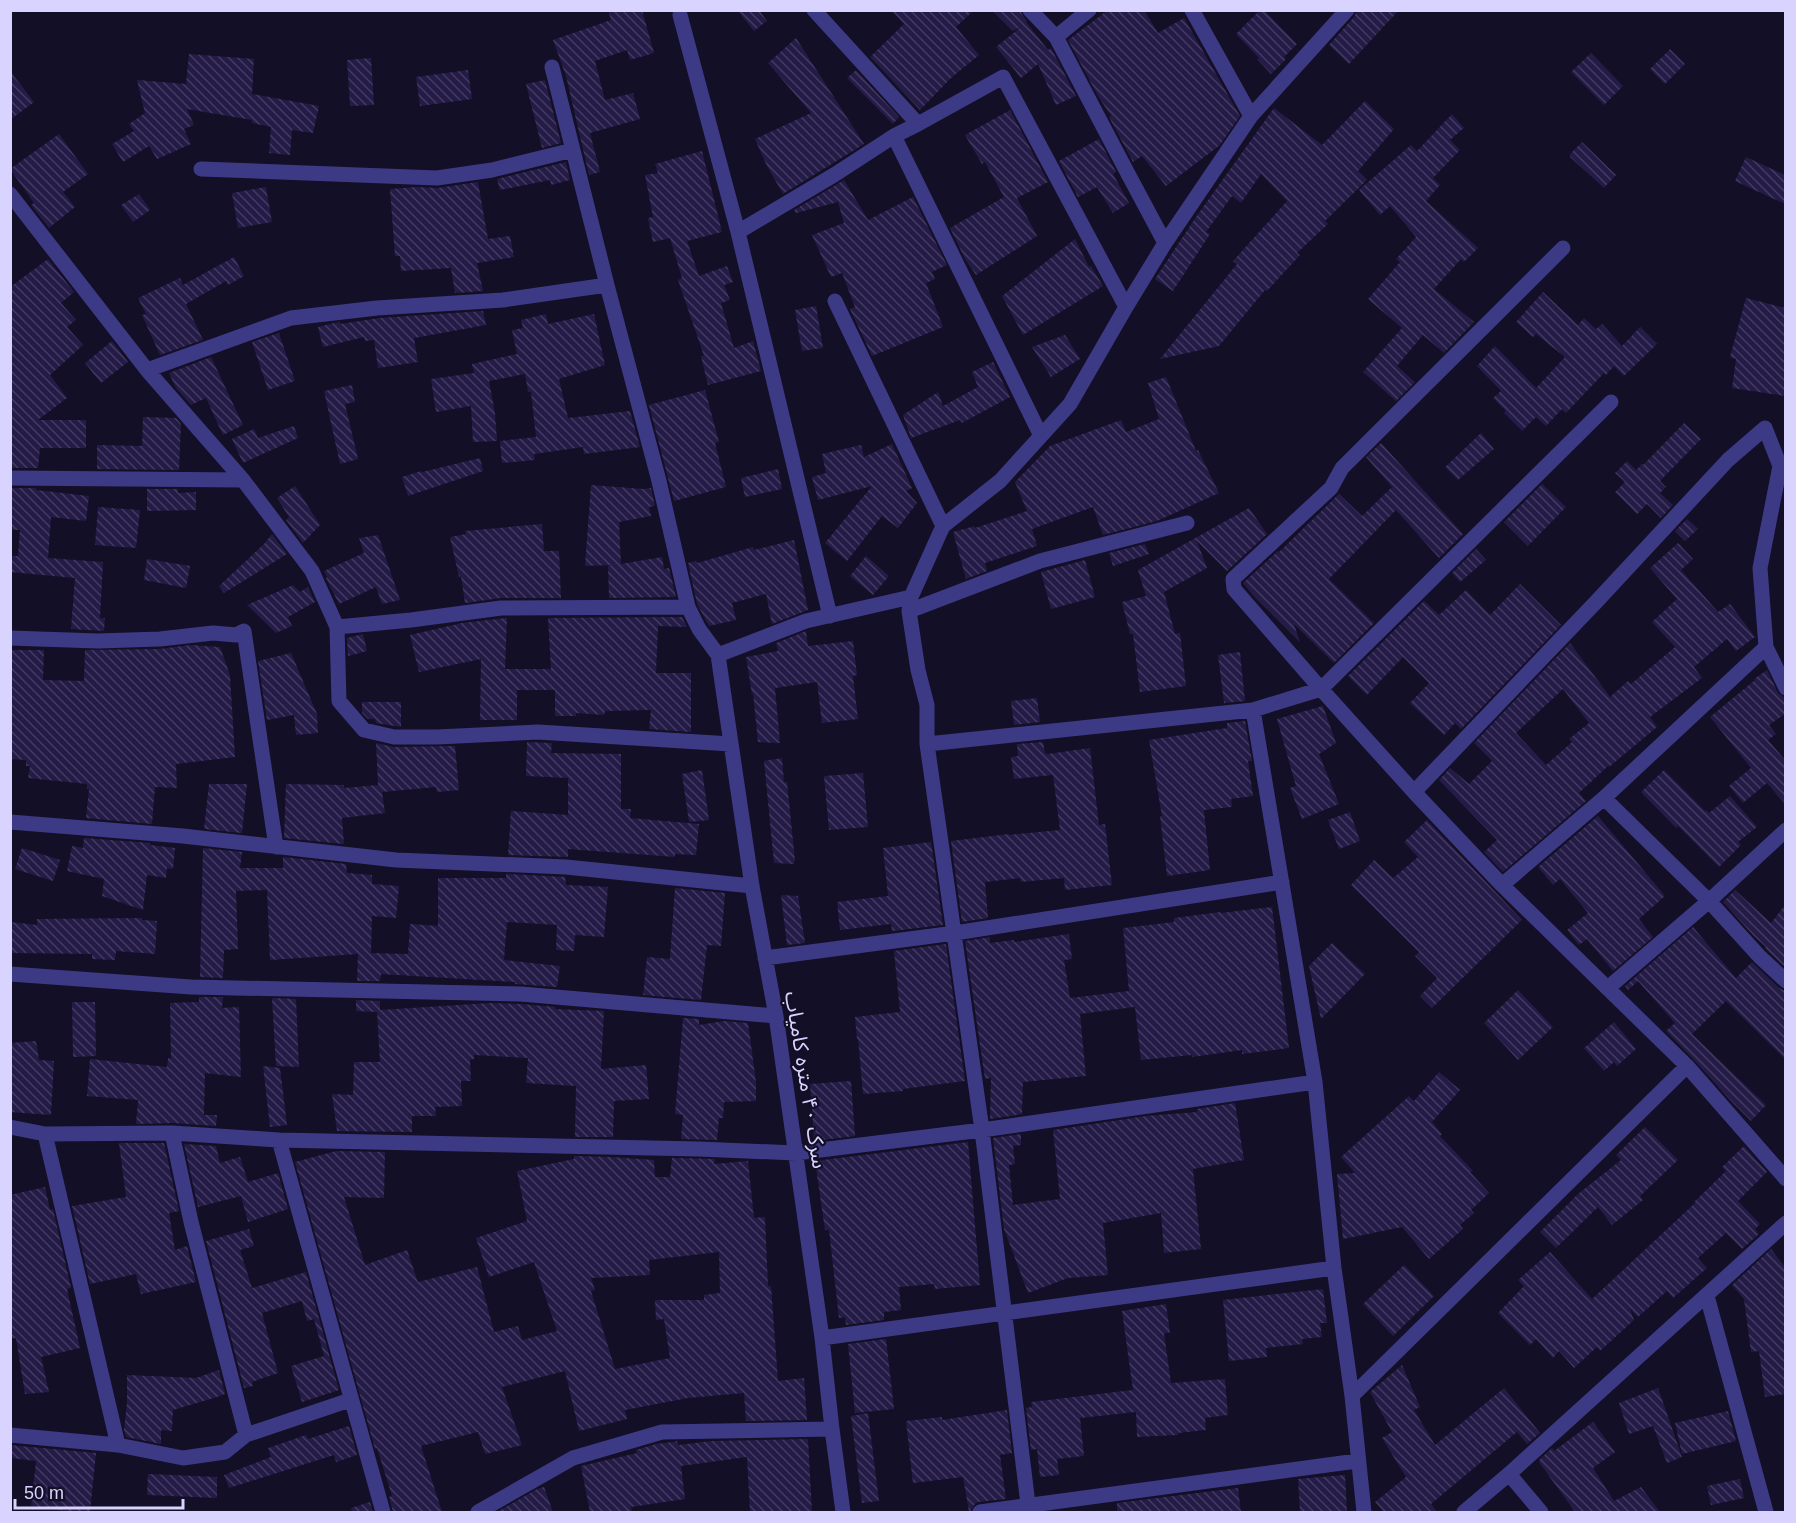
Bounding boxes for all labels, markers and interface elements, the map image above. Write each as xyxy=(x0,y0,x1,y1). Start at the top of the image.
street label: سرک ۴۰ متره کامیاب xyxy=(780,990,832,1170)
scale bar xyxy=(15,1472,183,1510)
text: 50 m xyxy=(24,1483,64,1503)

